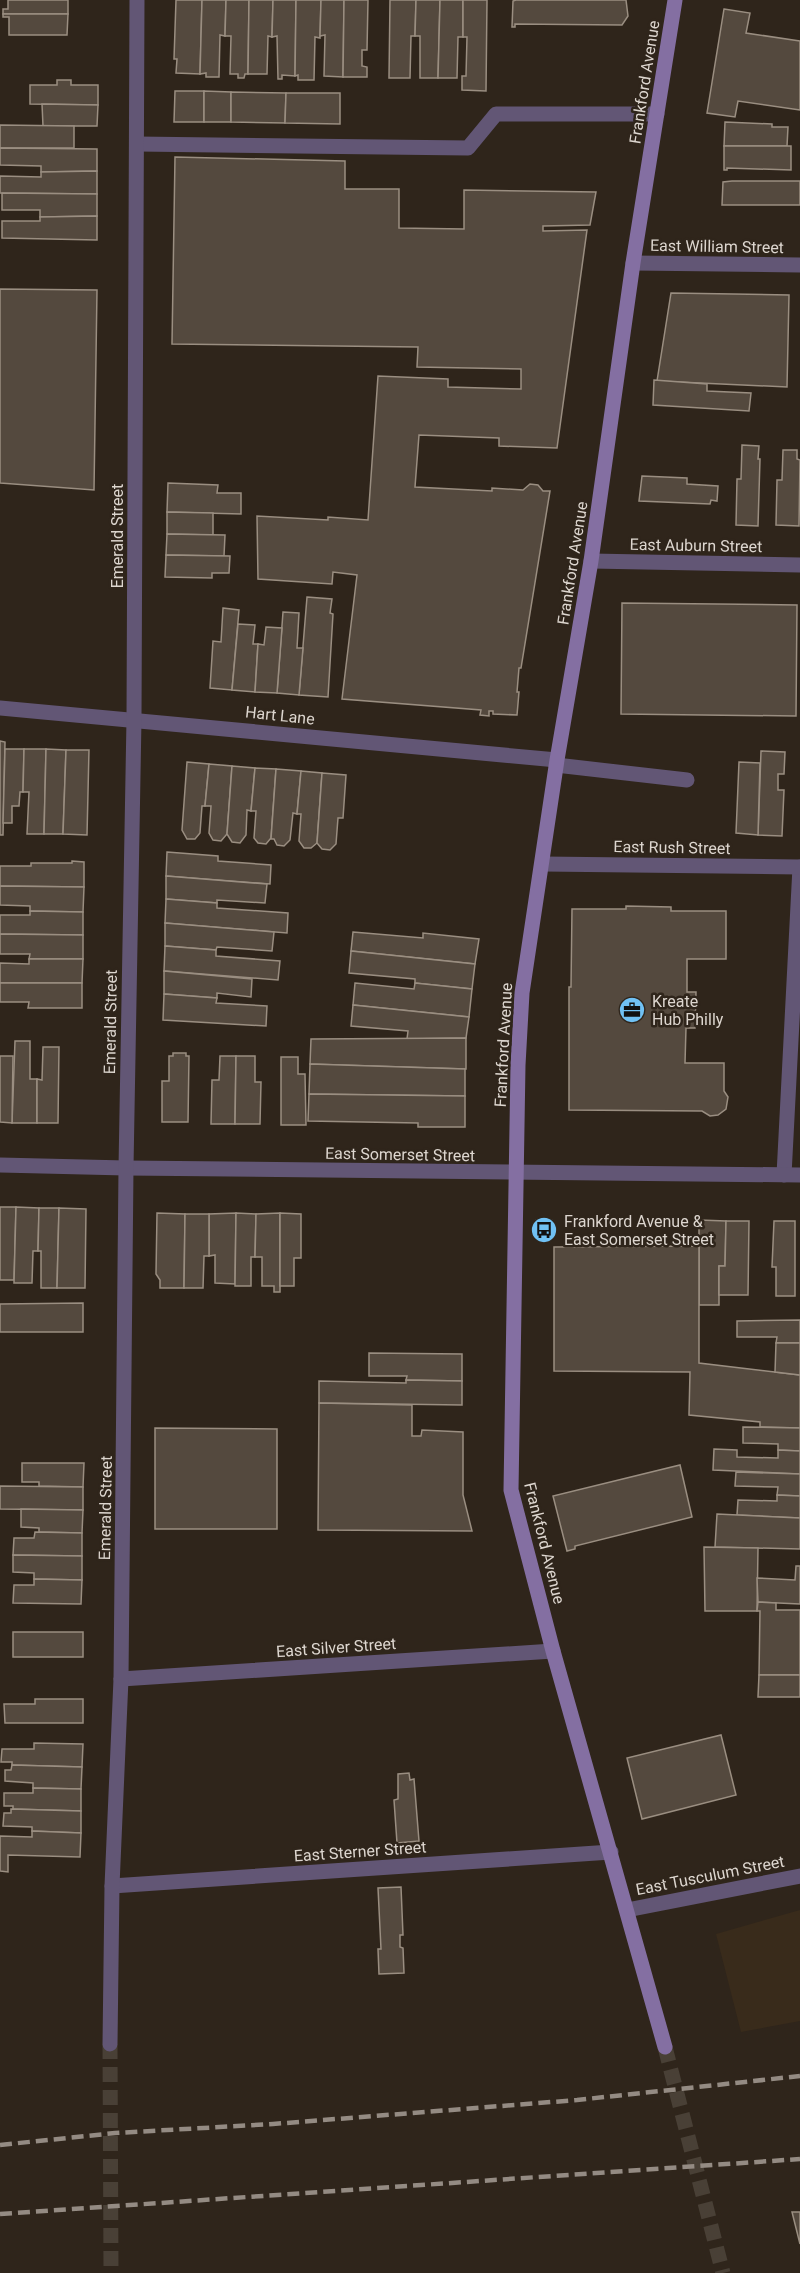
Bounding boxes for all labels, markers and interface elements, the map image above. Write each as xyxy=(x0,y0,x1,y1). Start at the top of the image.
street label: Frankford Avenue xyxy=(625,19,664,145)
street label: East William Street xyxy=(650,236,784,257)
street label: Emerald Street xyxy=(108,484,127,588)
street label: Frankford Avenue xyxy=(553,500,592,626)
street label: East Auburn Street xyxy=(629,535,762,556)
street label: Hart Lane xyxy=(244,702,316,729)
street label: East Rush Street xyxy=(613,837,731,858)
street label: Emerald Street xyxy=(100,970,121,1074)
street label: Frankford Avenue xyxy=(491,982,516,1108)
place label: Kreate Hub Philly xyxy=(652,992,724,1029)
office icon: Kreate Hub Philly xyxy=(617,995,647,1025)
street label: East Somerset Street xyxy=(325,1144,475,1165)
place label: Frankford Avenue & East Somerset Street xyxy=(564,1212,714,1249)
bus stop icon: Frankford Avenue & East Somerset Street xyxy=(529,1215,559,1245)
street label: Emerald Street xyxy=(95,1456,116,1560)
street label: Frankford Avenue xyxy=(520,1480,569,1606)
street label: East Silver Street xyxy=(275,1634,397,1661)
street label: East Sterner Street xyxy=(293,1837,427,1866)
street label: East Tusculum Street xyxy=(634,1852,786,1899)

